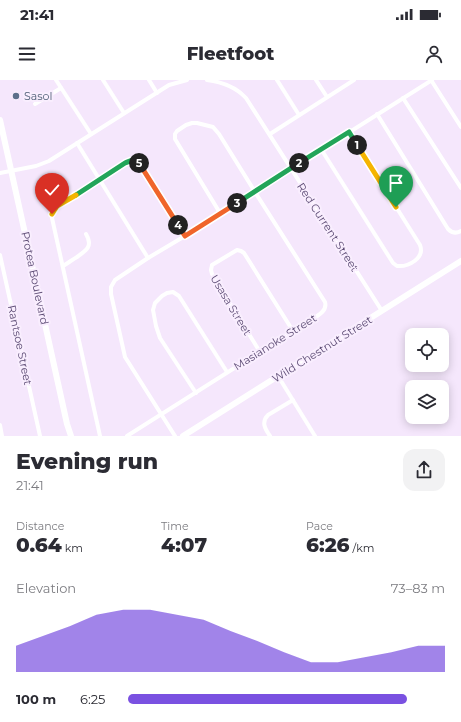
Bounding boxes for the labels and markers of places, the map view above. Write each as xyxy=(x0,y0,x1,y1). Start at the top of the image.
place label: Sasol xyxy=(24,89,52,103)
marker: Sasol xyxy=(11,91,21,101)
pin: 1 xyxy=(347,135,367,155)
pin: 5 xyxy=(129,153,149,173)
pin: 2 xyxy=(289,153,309,173)
pin xyxy=(379,166,413,207)
pin xyxy=(35,173,69,214)
pin: 3 xyxy=(227,193,247,213)
pin: 4 xyxy=(168,215,188,235)

